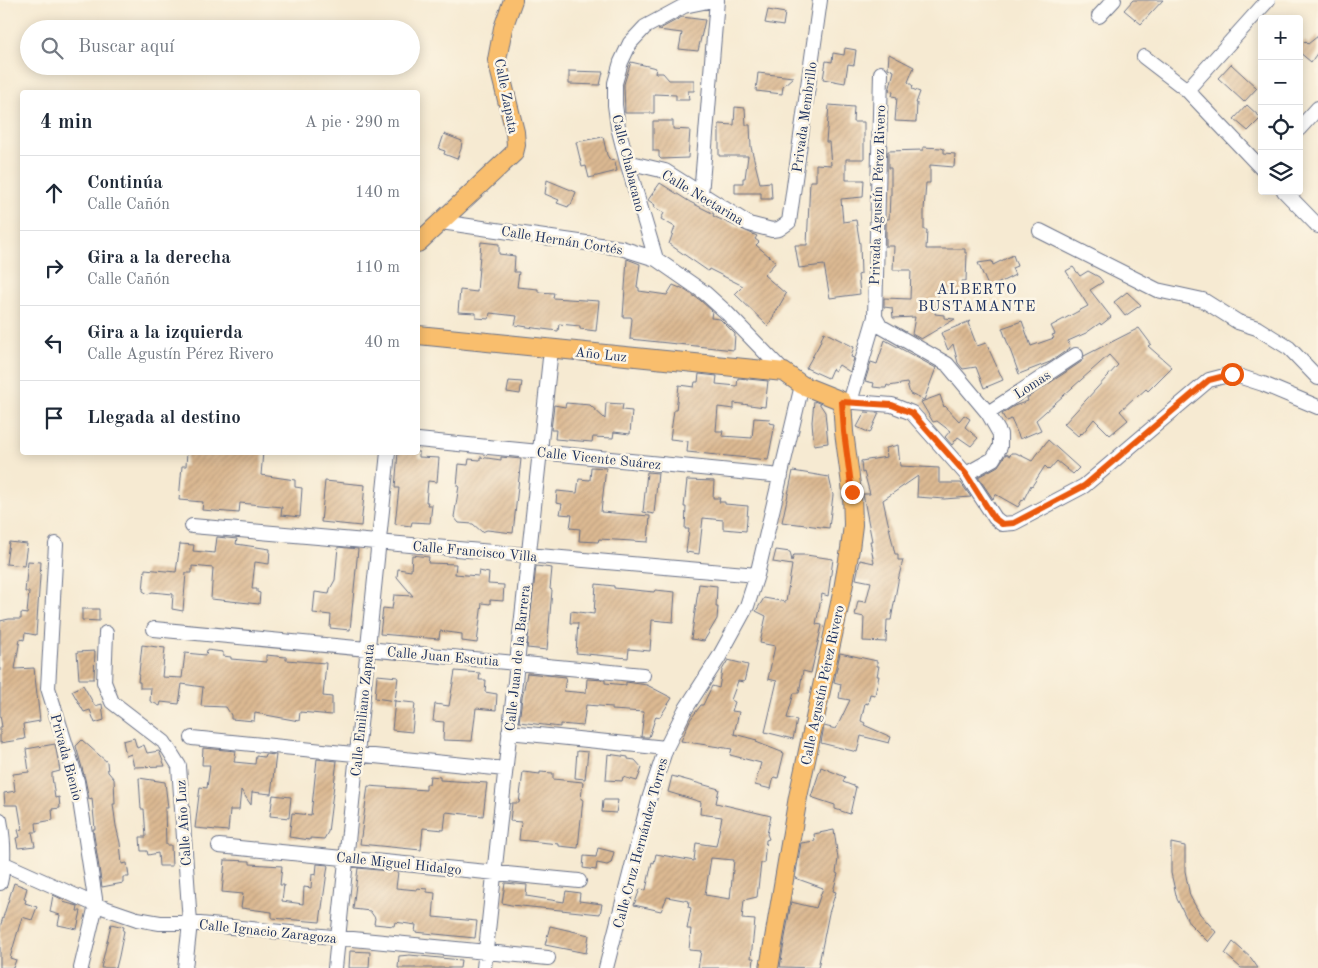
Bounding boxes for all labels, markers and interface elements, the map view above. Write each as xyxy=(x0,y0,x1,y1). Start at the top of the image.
map controls xyxy=(1258,15,1303,195)
button: + xyxy=(1258,15,1303,60)
search box xyxy=(20,20,420,75)
icon: search xyxy=(38,34,66,62)
text: Buscar aquí xyxy=(78,38,174,57)
street label: Calle Zapata xyxy=(492,57,520,135)
button: − xyxy=(1258,60,1303,105)
street label: Privada Membrillo xyxy=(790,61,820,173)
street label: Privada Agustín Pérez Rivero xyxy=(868,105,888,285)
button: locate xyxy=(1258,105,1303,150)
text: 4 min xyxy=(40,112,93,133)
street label: Calle Chabacano xyxy=(609,113,647,213)
text: A pie · 290 m xyxy=(305,115,400,131)
button: layers xyxy=(1258,150,1303,195)
street label: Calle Nectarina xyxy=(659,168,746,228)
text: Continúa xyxy=(87,174,163,193)
icon: ahead xyxy=(40,179,68,207)
text: 140 m xyxy=(355,185,400,201)
text: Calle Cañón xyxy=(87,197,170,213)
street label: Calle Hernán Cortés xyxy=(500,224,624,258)
text: Gira a la derecha xyxy=(87,249,231,268)
icon: right xyxy=(40,254,68,282)
text: 110 m xyxy=(355,260,400,276)
text: Calle Cañón xyxy=(87,272,170,288)
district label: ALBERTO BUSTAMANTE xyxy=(918,283,1036,315)
text: Gira a la izquierda xyxy=(87,324,243,343)
icon: left xyxy=(40,329,68,357)
text: 40 m xyxy=(364,335,400,351)
street label: Año Luz xyxy=(574,345,628,365)
text: Calle Agustín Pérez Rivero xyxy=(87,347,274,363)
route start xyxy=(1221,363,1244,386)
street label: Lomas xyxy=(1012,368,1053,402)
icon: arrive xyxy=(40,404,68,432)
text: Llegada al destino xyxy=(87,409,241,428)
street label: Calle Vicente Suárez xyxy=(536,446,662,472)
route end xyxy=(841,481,864,504)
street label: Calle Francisco Villa xyxy=(412,540,538,564)
street label: Calle Juan de la Barrera xyxy=(503,584,533,732)
street label: Calle Agustín Pérez Rivero xyxy=(799,604,847,767)
street label: Calle Emiliano Zapata xyxy=(349,643,377,777)
street label: Calle Juan Escutia xyxy=(386,645,500,669)
street label: Privada Bienio xyxy=(48,712,84,802)
street label: Calle Cruz Hernández Torres xyxy=(611,756,670,930)
street label: Calle Año Luz xyxy=(174,779,194,866)
street label: Calle Miguel Hidalgo xyxy=(335,850,462,878)
street label: Calle Ignacio Zaragoza xyxy=(198,918,338,946)

